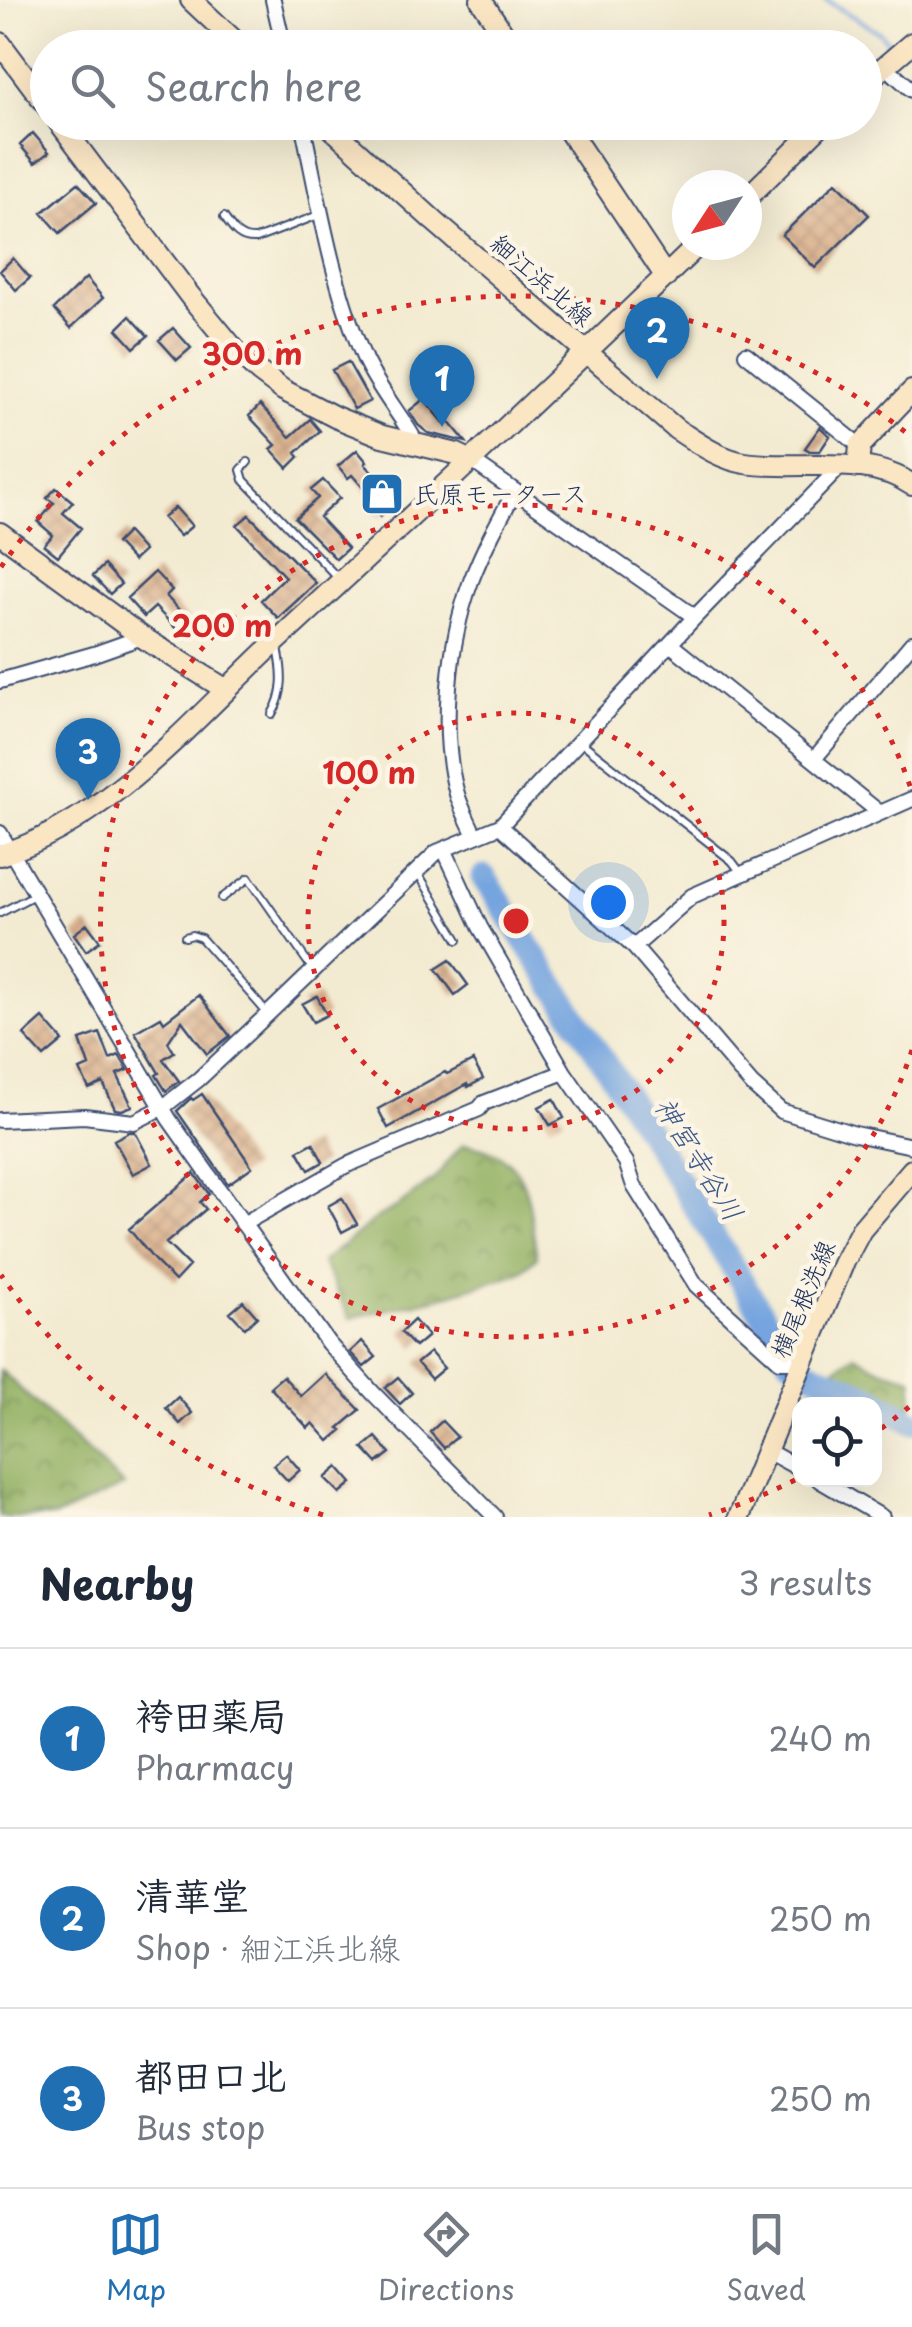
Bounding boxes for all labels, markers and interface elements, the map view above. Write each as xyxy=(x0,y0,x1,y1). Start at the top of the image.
search box xyxy=(30,30,882,140)
text: Search here xyxy=(145,57,362,114)
icon: search xyxy=(65,58,120,113)
north arrow xyxy=(672,170,762,260)
street label: 細江浜北線 xyxy=(483,224,602,335)
pin: 2 xyxy=(624,296,690,379)
text: 300 m xyxy=(201,330,303,375)
pin: 1 xyxy=(410,344,474,427)
shop icon: 氏原モータース xyxy=(359,471,405,517)
place label: 氏原モータース xyxy=(414,474,587,512)
text: 200 m xyxy=(172,602,272,647)
pin: 3 xyxy=(56,718,120,800)
text: 100 m xyxy=(322,749,416,794)
your location xyxy=(583,877,634,928)
centre of rings xyxy=(498,903,534,939)
water label: 神宮寺谷川 xyxy=(645,1087,756,1229)
street label: 横尾根洗線 xyxy=(760,1234,844,1364)
map controls xyxy=(792,1397,882,1487)
button: locate xyxy=(792,1397,882,1487)
text: Nearby xyxy=(40,1551,194,1614)
text: 3 results xyxy=(738,1558,872,1606)
text: 袴田薬局 xyxy=(135,1686,287,1743)
text: 1 xyxy=(65,1714,80,1762)
text: 240 m xyxy=(769,1714,872,1762)
text: Pharmacy xyxy=(135,1743,294,1791)
text: 清華堂 xyxy=(135,1866,249,1923)
text: 2 xyxy=(61,1894,84,1942)
text: 250 m xyxy=(769,1894,872,1942)
text: Shop · 細江浜北線 xyxy=(135,1923,400,1971)
text: 都田口北 xyxy=(135,2046,287,2103)
text: 3 xyxy=(62,2074,83,2122)
text: 250 m xyxy=(769,2074,872,2122)
text: Bus stop xyxy=(135,2103,265,2151)
tab: Map xyxy=(106,2207,166,2310)
tab: Directions xyxy=(378,2207,514,2310)
tab: Saved xyxy=(726,2207,806,2310)

